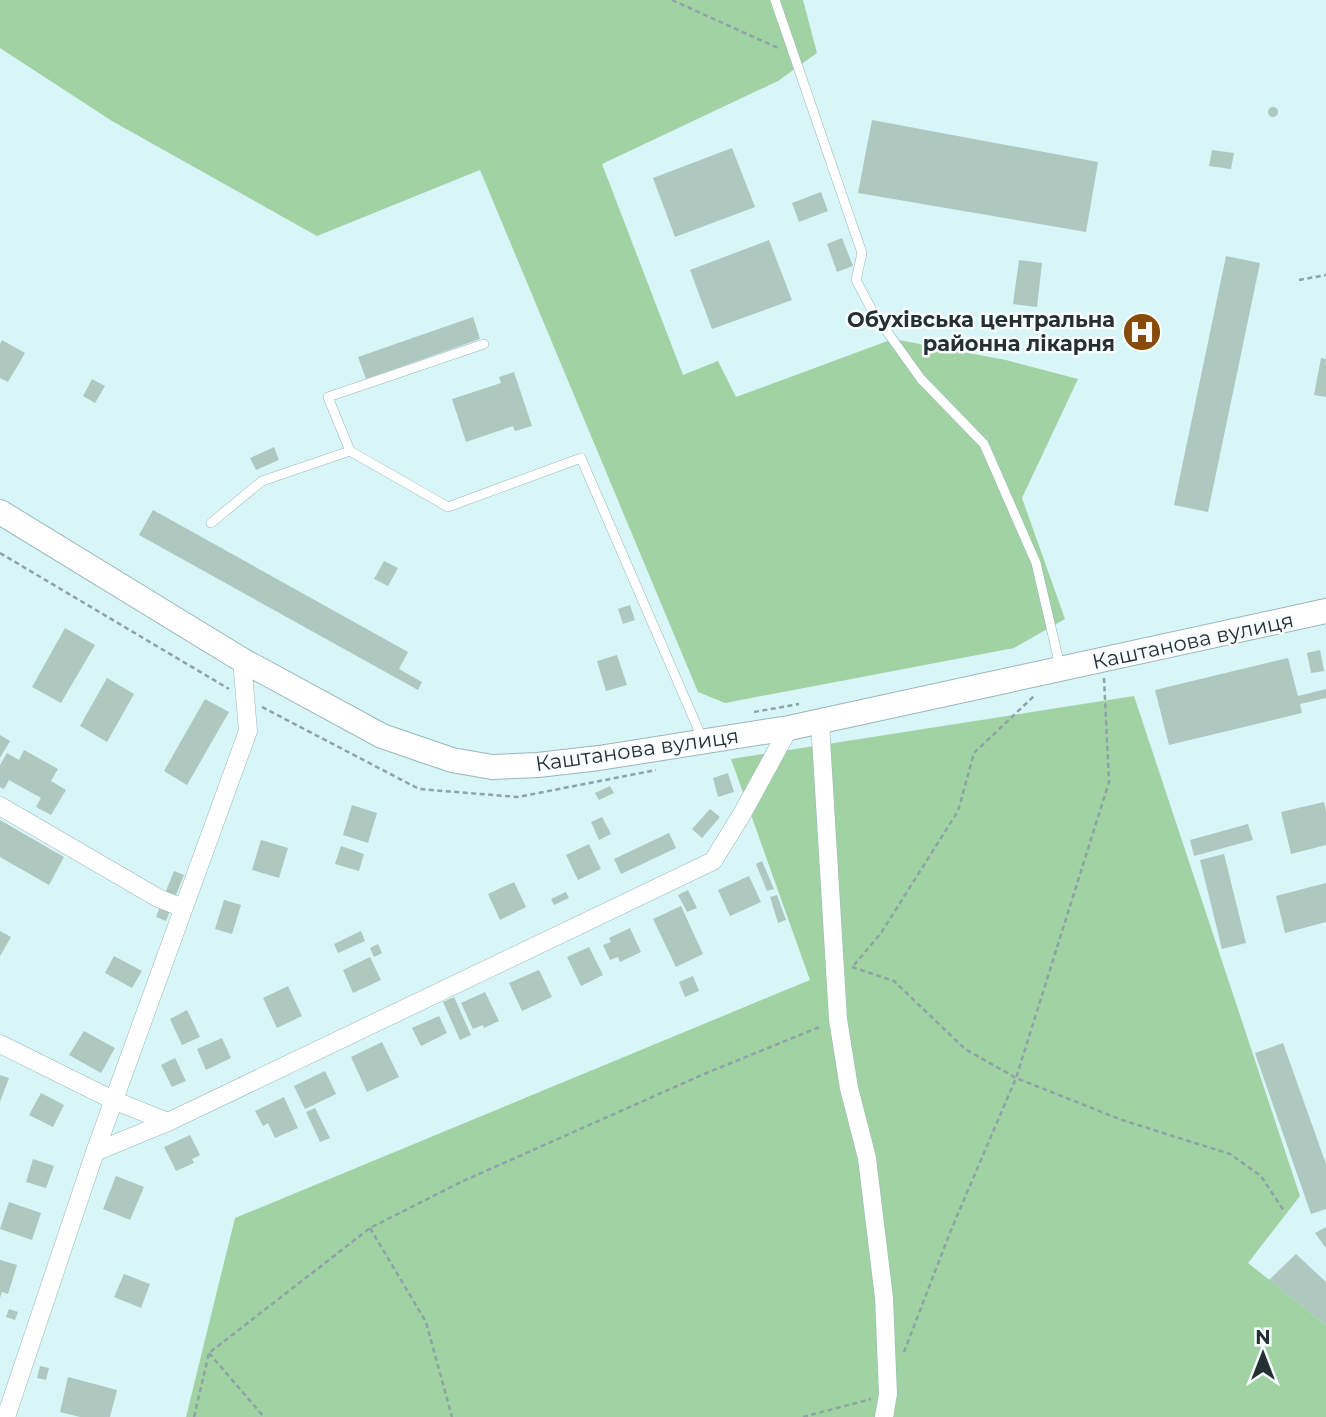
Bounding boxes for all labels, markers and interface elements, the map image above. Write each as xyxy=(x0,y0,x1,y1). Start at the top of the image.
place label: Обухівська центральна районна лікарня xyxy=(847,307,1115,356)
hospital icon: Обухівська центральна районна лікарня xyxy=(1121,311,1163,353)
street label: Каштанова вулиця xyxy=(1090,607,1296,674)
street label: Каштанова вулиця xyxy=(534,723,740,776)
north arrow xyxy=(1228,1319,1298,1389)
text: N xyxy=(1255,1326,1271,1349)

